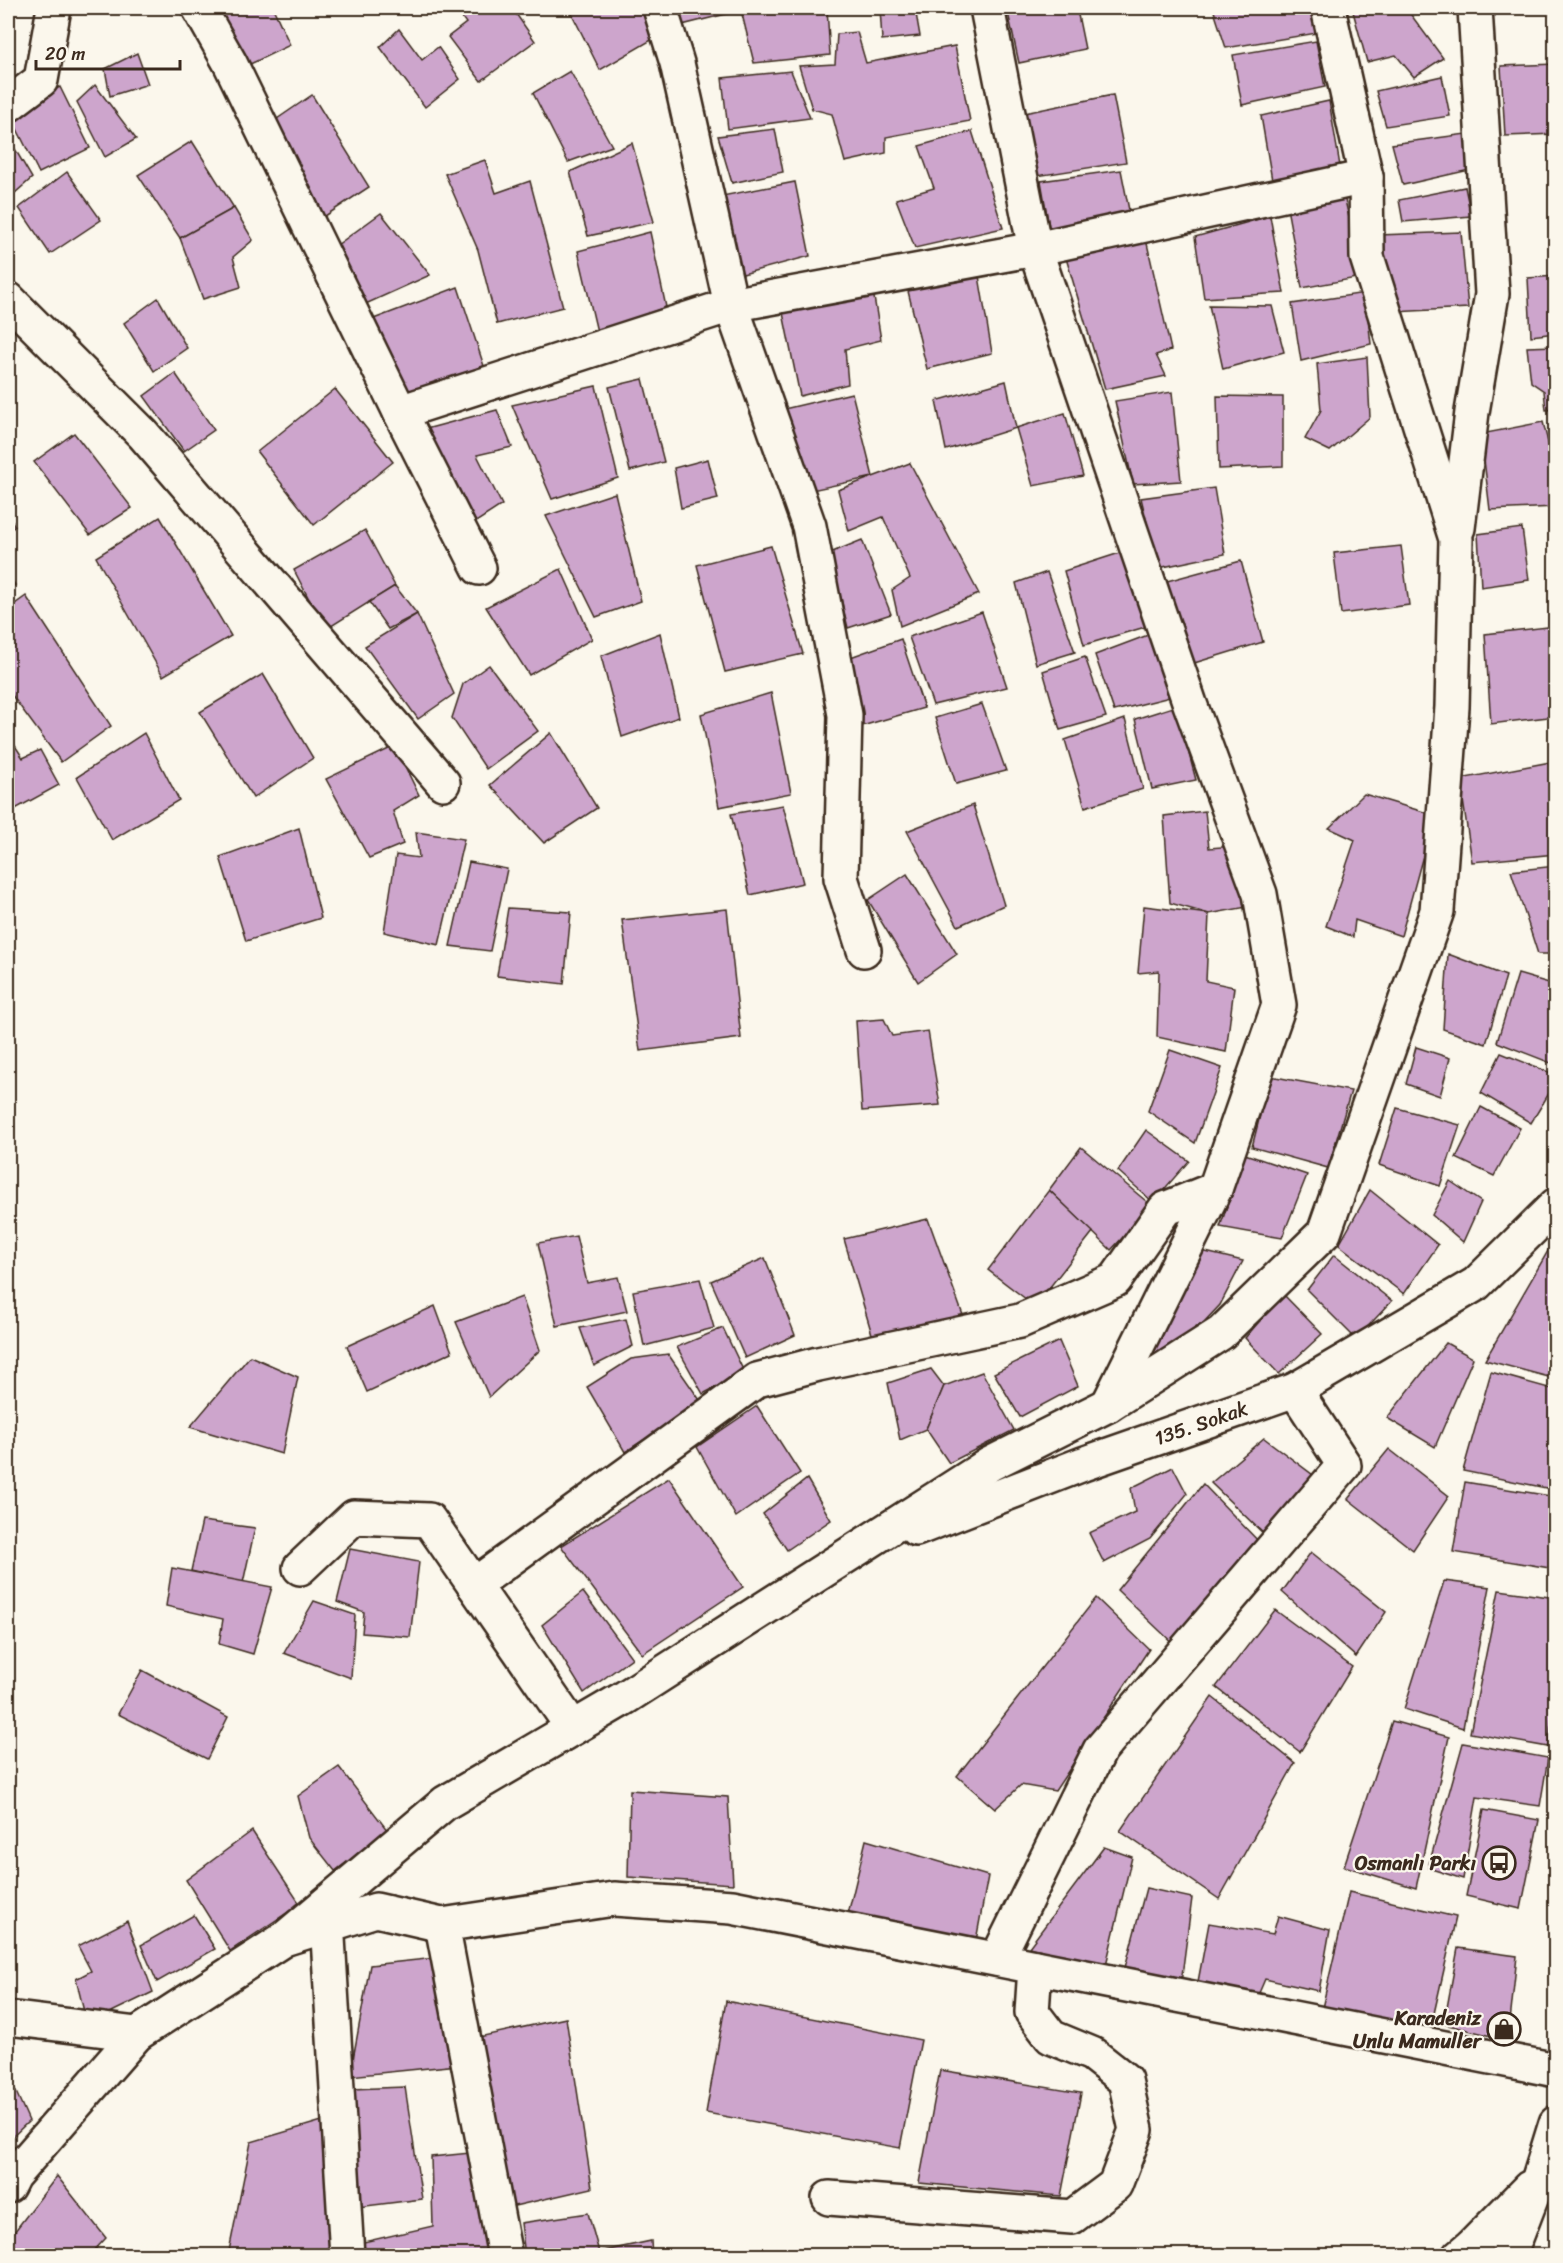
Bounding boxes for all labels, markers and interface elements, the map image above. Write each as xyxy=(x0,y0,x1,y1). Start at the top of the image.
scale bar xyxy=(36,33,180,71)
text: 20 m xyxy=(45,38,85,70)
street label: 135. Sokak xyxy=(1150,1391,1253,1456)
bus stop icon: Osmanlı Parkı xyxy=(1481,1845,1517,1881)
place label: Osmanlı Parkı xyxy=(1355,1846,1476,1881)
place label: Karadeniz Unlu Mamuller xyxy=(1353,2001,1483,2059)
shop icon: Karadeniz Unlu Mamuller xyxy=(1486,2011,1522,2047)

